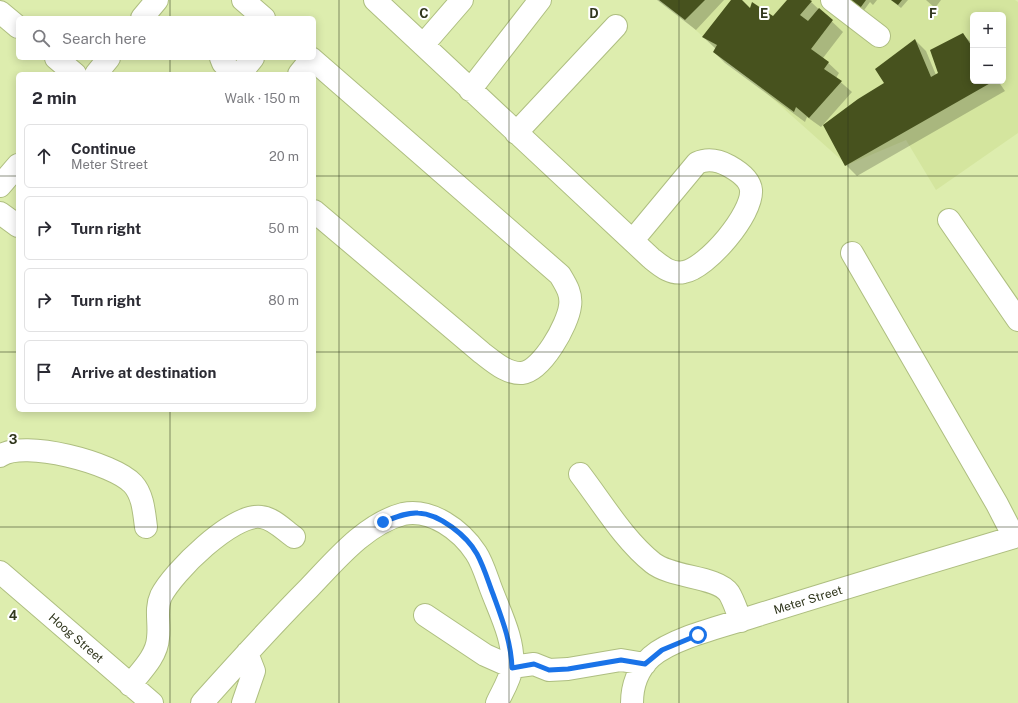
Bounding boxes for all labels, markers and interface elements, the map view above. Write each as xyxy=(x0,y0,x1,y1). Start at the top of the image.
text: C xyxy=(419,6,429,21)
text: D xyxy=(589,6,599,21)
text: E xyxy=(760,6,768,21)
text: F xyxy=(929,6,937,21)
map controls xyxy=(970,12,1006,84)
button: + xyxy=(970,12,1006,48)
search box xyxy=(16,16,316,60)
icon: search xyxy=(30,27,52,49)
text: Search here xyxy=(62,30,146,47)
button: − xyxy=(970,48,1006,84)
text: 2 min xyxy=(32,88,77,108)
text: Walk · 150 m xyxy=(225,91,300,106)
text: Continue xyxy=(71,140,136,157)
icon: ahead xyxy=(33,145,55,167)
text: 20 m xyxy=(269,149,299,164)
text: Meter Street xyxy=(71,157,148,172)
icon: right xyxy=(33,217,55,239)
text: Turn right xyxy=(71,220,141,237)
text: 50 m xyxy=(268,221,299,236)
icon: right xyxy=(33,289,55,311)
text: Turn right xyxy=(71,292,141,309)
text: 80 m xyxy=(268,293,299,308)
icon: arrive xyxy=(33,361,55,383)
text: Arrive at destination xyxy=(71,364,216,381)
text: 3 xyxy=(9,432,18,447)
route end xyxy=(374,513,392,531)
street label: Meter Street xyxy=(772,583,844,617)
text: 4 xyxy=(9,608,18,623)
street label: Hoog Street xyxy=(46,610,107,666)
route start xyxy=(689,626,707,644)

